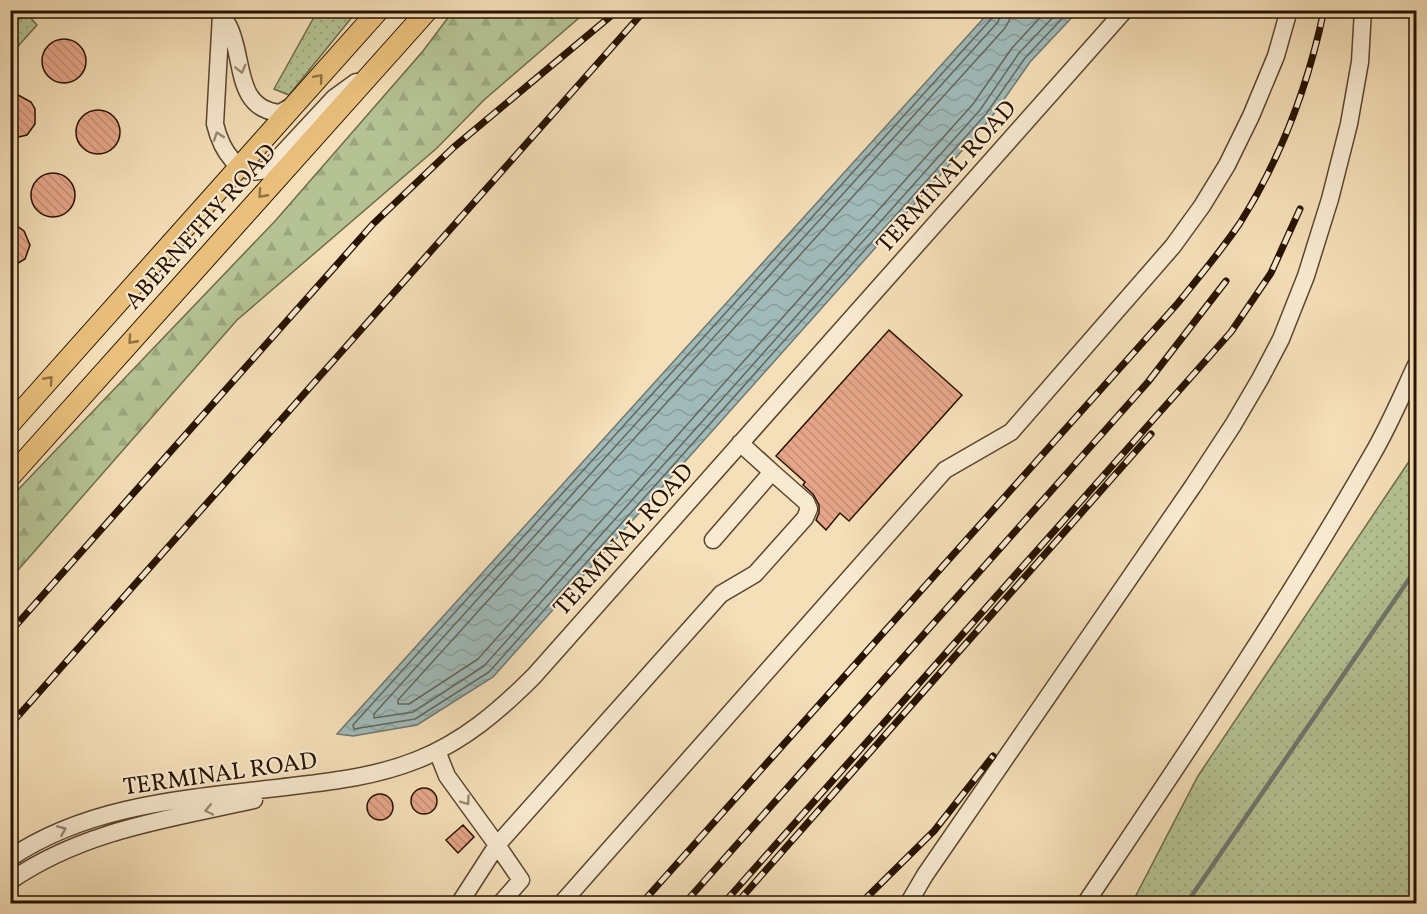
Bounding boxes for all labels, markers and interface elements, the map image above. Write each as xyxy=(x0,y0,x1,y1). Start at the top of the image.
one-way arrow xyxy=(233,63,246,73)
one-way arrow xyxy=(312,74,323,85)
street label: TERMINAL ROAD xyxy=(869,93,1026,261)
one-way arrow xyxy=(213,131,226,141)
street label: ABERNETHY ROAD xyxy=(118,137,285,318)
one-way arrow xyxy=(258,188,269,198)
one-way arrow xyxy=(128,333,139,344)
one-way arrow xyxy=(42,377,53,387)
street label: TERMINAL ROAD xyxy=(546,456,703,624)
street label: TERMINAL ROAD xyxy=(121,745,319,805)
one-way arrow xyxy=(459,795,470,806)
one-way arrow xyxy=(205,803,215,816)
one-way arrow xyxy=(55,825,66,837)

